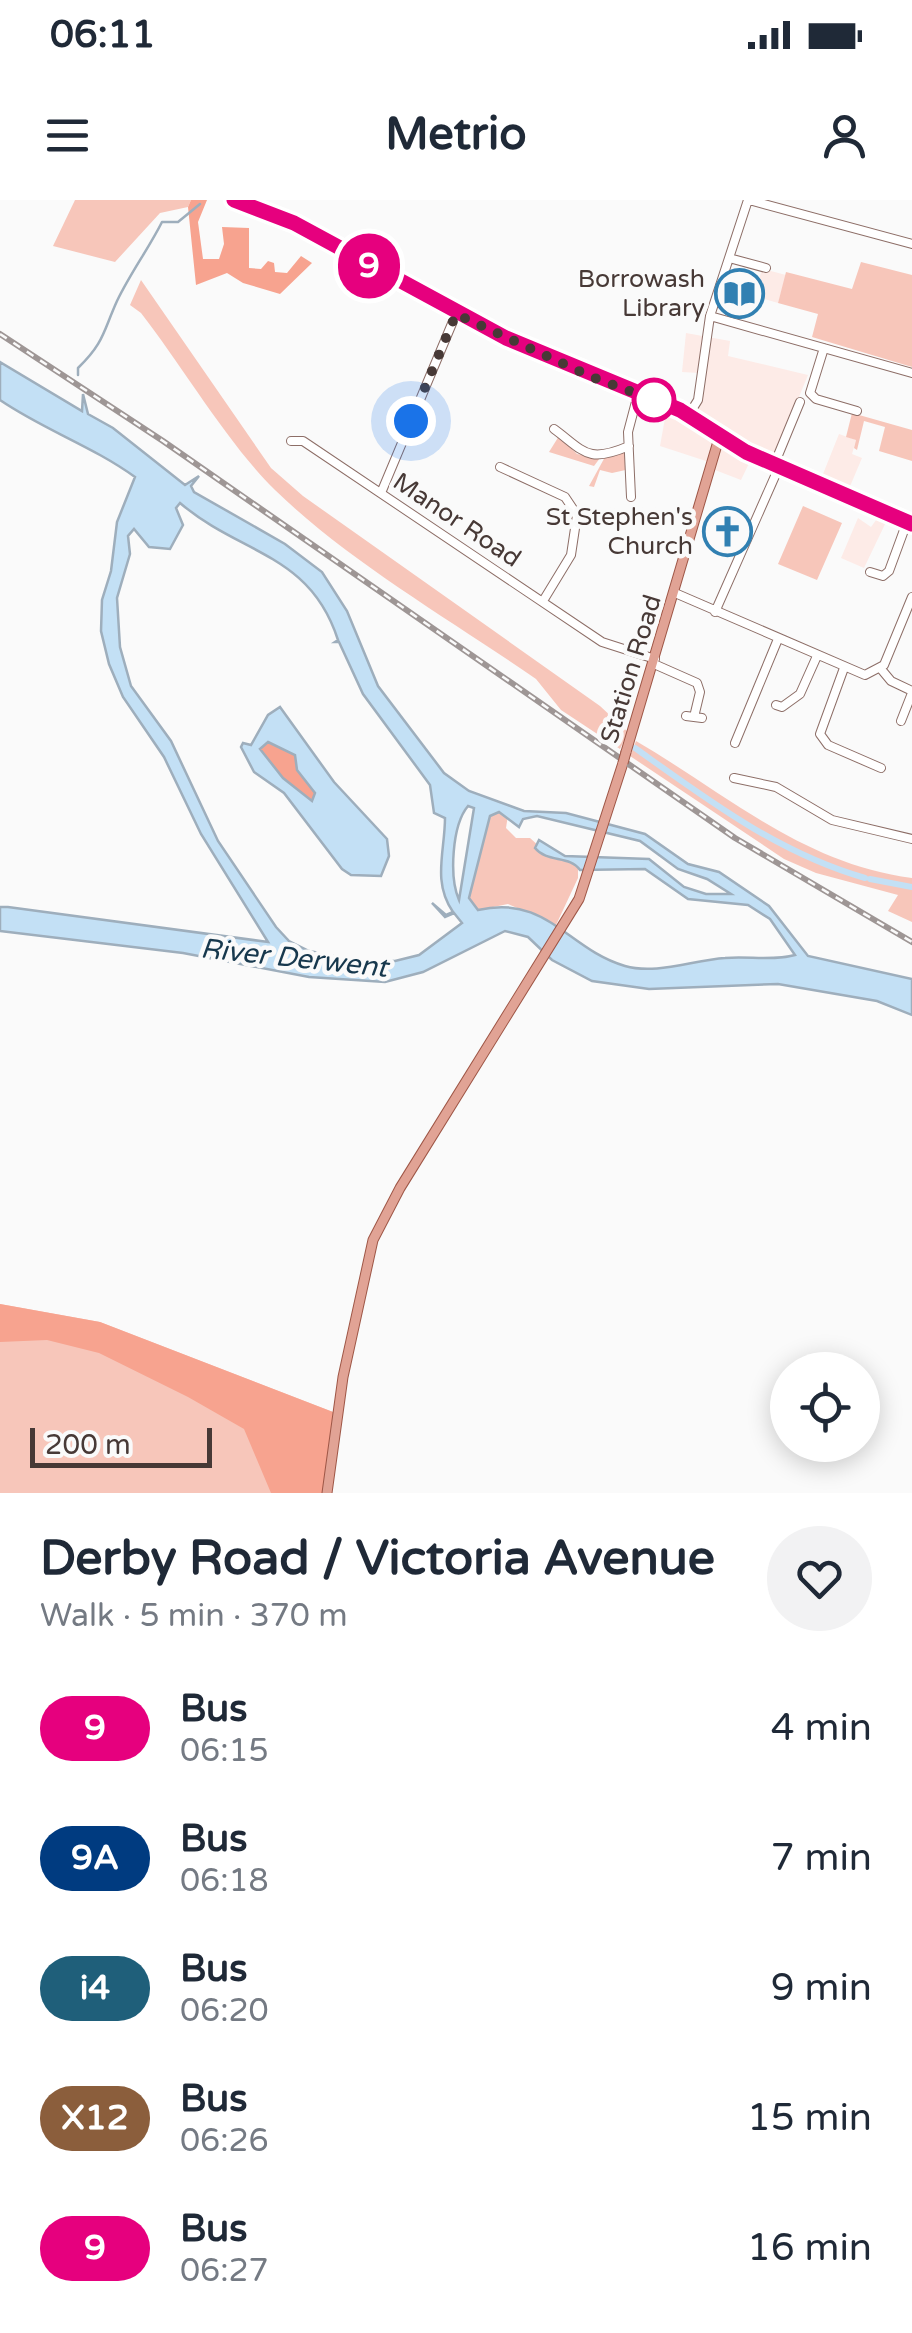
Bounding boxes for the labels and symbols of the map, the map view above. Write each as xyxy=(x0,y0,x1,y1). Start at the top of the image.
line badge: 9 xyxy=(336,234,402,298)
place label: Borrowash Library xyxy=(578,264,705,323)
library icon: Borrowash Library xyxy=(714,267,766,319)
unlabelled marker xyxy=(633,379,675,421)
your location xyxy=(386,396,436,446)
street label: Manor Road xyxy=(387,466,527,574)
place label: St Stephen's Church xyxy=(546,502,693,561)
church icon: St Stephen's Church xyxy=(702,505,754,557)
street label: Station Road xyxy=(594,591,668,747)
water label: River Derwent xyxy=(199,931,392,985)
scale bar xyxy=(30,1423,212,1468)

